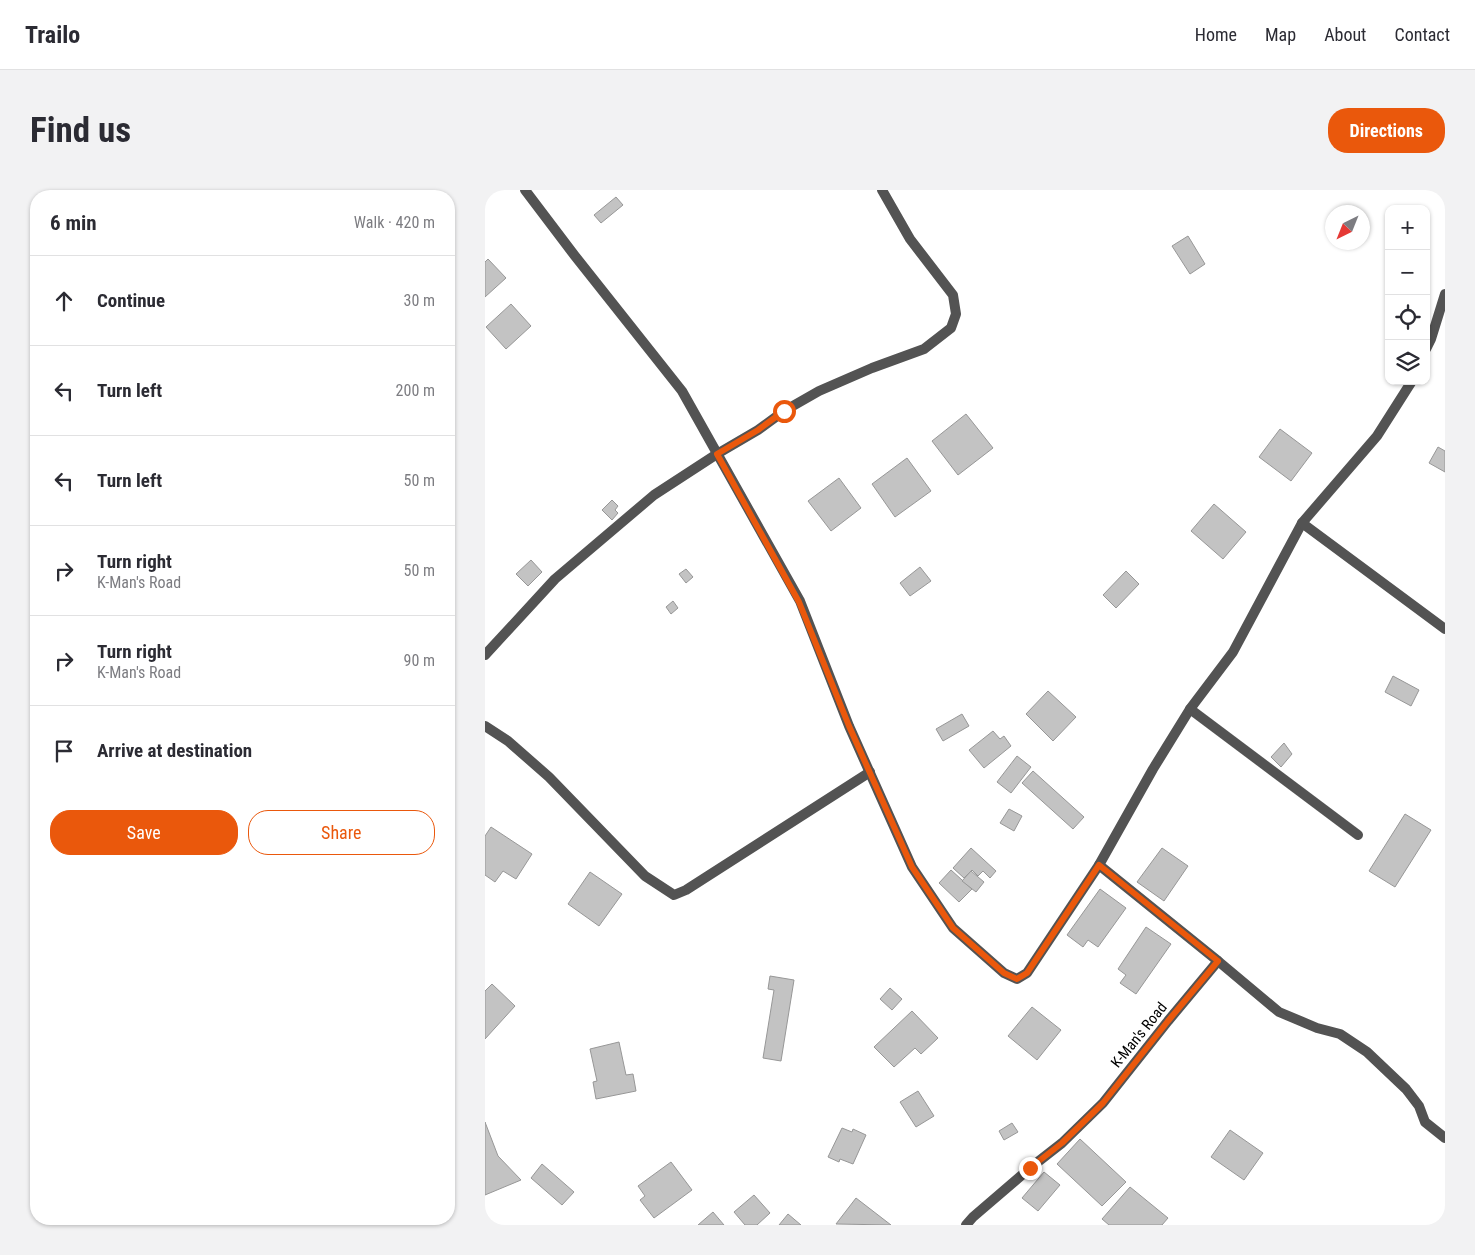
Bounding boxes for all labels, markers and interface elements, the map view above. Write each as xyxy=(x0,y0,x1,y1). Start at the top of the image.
text: Trailo xyxy=(25,21,80,49)
text: Home xyxy=(1195,24,1237,45)
text: Map xyxy=(1265,24,1296,45)
text: About xyxy=(1324,24,1366,45)
text: Contact xyxy=(1394,24,1450,45)
button: Directions xyxy=(1328,108,1445,153)
text: Find us xyxy=(30,110,131,151)
north arrow xyxy=(1325,205,1370,250)
map controls xyxy=(1385,205,1430,385)
button: + xyxy=(1385,205,1430,250)
text: 6 min xyxy=(50,211,97,235)
text: Walk · 420 m xyxy=(354,213,435,232)
button: − xyxy=(1385,250,1430,295)
icon: ahead xyxy=(50,287,78,315)
text: Continue xyxy=(97,289,165,312)
text: 30 m xyxy=(403,291,435,310)
button: locate xyxy=(1385,295,1430,340)
button: layers xyxy=(1385,340,1430,385)
icon: left xyxy=(50,377,78,405)
text: Turn left xyxy=(97,379,162,402)
text: 200 m xyxy=(396,381,435,400)
route start xyxy=(773,400,796,423)
icon: left xyxy=(50,467,78,495)
text: Turn left xyxy=(97,469,162,492)
text: 50 m xyxy=(403,471,435,490)
text: Turn right xyxy=(97,550,172,573)
icon: right xyxy=(50,557,78,585)
text: 50 m xyxy=(403,561,435,580)
text: K-Man's Road xyxy=(97,573,181,592)
text: Turn right xyxy=(97,640,172,663)
icon: right xyxy=(50,647,78,675)
text: 90 m xyxy=(403,651,435,670)
text: K-Man's Road xyxy=(97,663,181,682)
icon: arrive xyxy=(50,737,78,765)
text: Arrive at destination xyxy=(97,739,252,762)
button: Save xyxy=(50,810,238,855)
button: Share xyxy=(248,810,435,855)
street label: K-Man's Road xyxy=(1107,999,1171,1071)
route end xyxy=(1019,1157,1042,1180)

